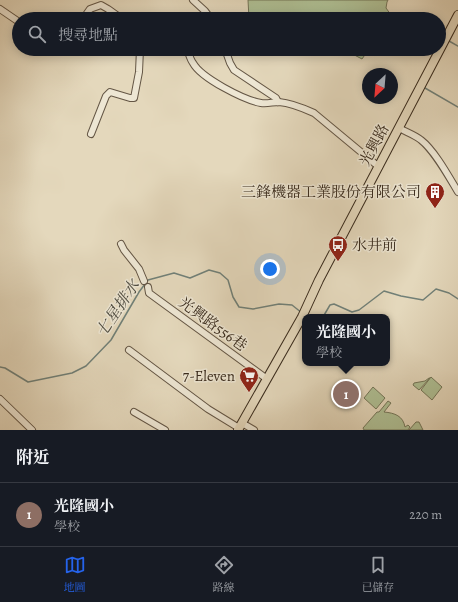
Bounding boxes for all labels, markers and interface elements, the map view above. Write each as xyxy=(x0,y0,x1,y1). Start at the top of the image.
search box xyxy=(12,12,446,56)
icon: search xyxy=(26,23,48,45)
text: 搜尋地點 xyxy=(58,25,118,45)
north arrow xyxy=(362,68,398,104)
street label: 光興路 xyxy=(355,120,393,170)
building icon: 三鋒機器工業股份有限公司 xyxy=(424,181,446,209)
place label: 三鋒機器工業股份有限公司 xyxy=(241,182,421,202)
bus stop icon: 水井前 xyxy=(327,234,349,262)
place label: 水井前 xyxy=(352,235,397,255)
your location xyxy=(260,259,280,279)
water label: 七星排水 xyxy=(91,274,146,341)
street label: 光興路556巷 xyxy=(175,292,251,356)
popup xyxy=(302,314,390,366)
text: 光隆國小 xyxy=(316,322,376,342)
text: 學校 xyxy=(316,344,342,361)
supermarket icon: 7-Eleven xyxy=(238,365,260,393)
place label: 7-Eleven xyxy=(183,366,235,386)
pin: 1 xyxy=(333,379,359,409)
text: 附近 xyxy=(16,446,50,469)
text: 光隆國小 xyxy=(54,496,114,516)
text: 1 xyxy=(27,506,31,523)
text: 220 m xyxy=(409,506,442,523)
text: 學校 xyxy=(54,518,80,535)
tab: 地圖 xyxy=(64,554,86,595)
tab: 路線 xyxy=(213,554,235,595)
tab: 已儲存 xyxy=(362,554,395,595)

